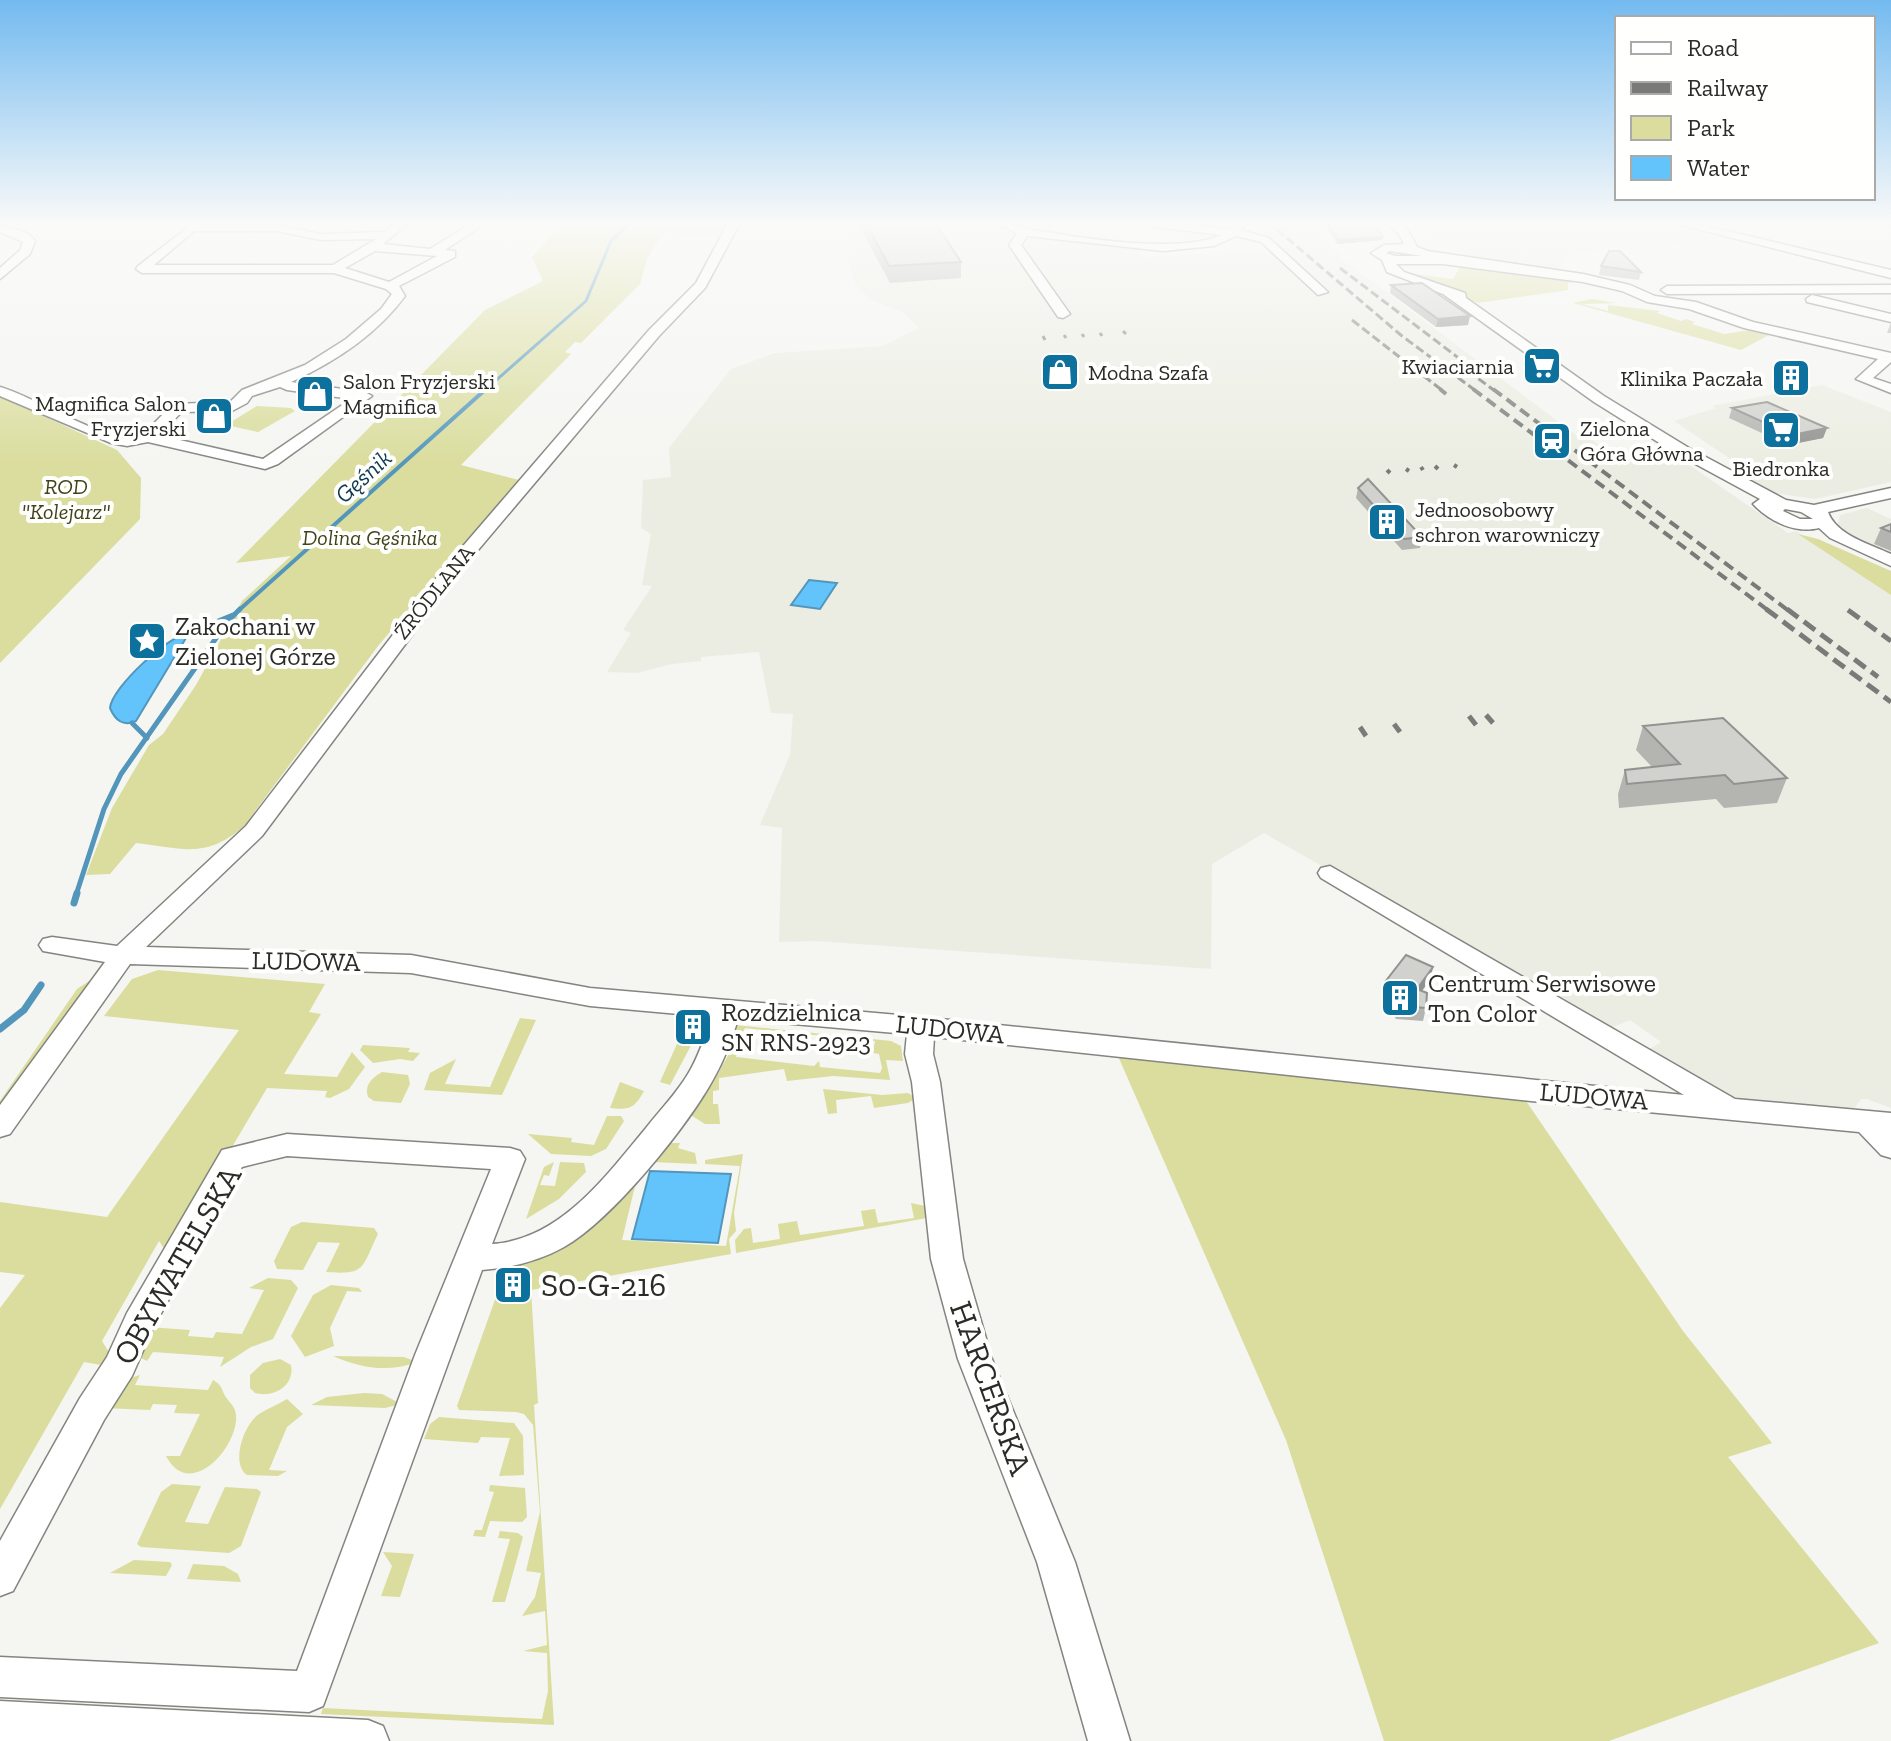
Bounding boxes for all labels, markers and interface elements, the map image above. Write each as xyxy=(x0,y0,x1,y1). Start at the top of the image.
legend xyxy=(1615,16,1875,200)
text: Road xyxy=(1687,33,1739,62)
text: Railway xyxy=(1687,73,1769,102)
text: Park xyxy=(1687,113,1735,142)
text: Water xyxy=(1687,153,1750,182)
supermarket icon: Kwiaciarnia xyxy=(1521,345,1563,387)
shop icon: Modna Szafa xyxy=(1039,351,1081,393)
place label: Kwiaciarnia xyxy=(1402,353,1514,380)
building icon: Klinika Paczała xyxy=(1770,357,1812,399)
place label: Modna Szafa xyxy=(1088,359,1209,386)
place label: Klinika Paczała xyxy=(1620,365,1763,392)
place label: Salon Fryzjerski Magnifica xyxy=(343,368,495,420)
shop icon: Salon Fryzjerski Magnifica xyxy=(294,373,336,415)
place label: Magnifica Salon Fryzjerski xyxy=(35,390,186,442)
shop icon: Magnifica Salon Fryzjerski xyxy=(193,395,235,437)
supermarket icon: Biedronka xyxy=(1760,409,1802,451)
place label: Zielona Góra Główna xyxy=(1580,415,1704,467)
station icon: Zielona Góra Główna xyxy=(1531,420,1573,462)
water label: Gęśnik xyxy=(329,443,397,509)
place label: Biedronka xyxy=(1732,455,1830,482)
park label: ROD "Kolejarz" xyxy=(22,473,110,525)
place label: Jednoosobowy schron warowniczy xyxy=(1415,496,1600,548)
building icon: Jednoosobowy schron warowniczy xyxy=(1366,501,1408,543)
park label: Dolina Gęśnika xyxy=(302,524,438,551)
street label: ŹRÓDLANA xyxy=(388,539,481,645)
place label: Zakochani w Zielonej Górze xyxy=(175,610,336,672)
place icon: Zakochani w Zielonej Górze xyxy=(126,620,168,662)
street label: LUDOWA xyxy=(251,944,362,978)
place label: Centrum Serwisowe Ton Color xyxy=(1428,967,1656,1029)
building icon: Centrum Serwisowe Ton Color xyxy=(1379,977,1421,1019)
place label: Rozdzielnica SN RNS-2923 xyxy=(721,996,871,1058)
building icon: Rozdzielnica SN RNS-2923 xyxy=(672,1006,714,1048)
street label: LUDOWA xyxy=(894,1007,1007,1051)
street label: LUDOWA xyxy=(1538,1075,1651,1117)
street label: OBYWATELSKA xyxy=(105,1159,249,1371)
building icon: S0-G-216 xyxy=(492,1264,534,1306)
place label: S0-G-216 xyxy=(541,1266,666,1304)
street label: HARCERSKA xyxy=(942,1296,1040,1480)

